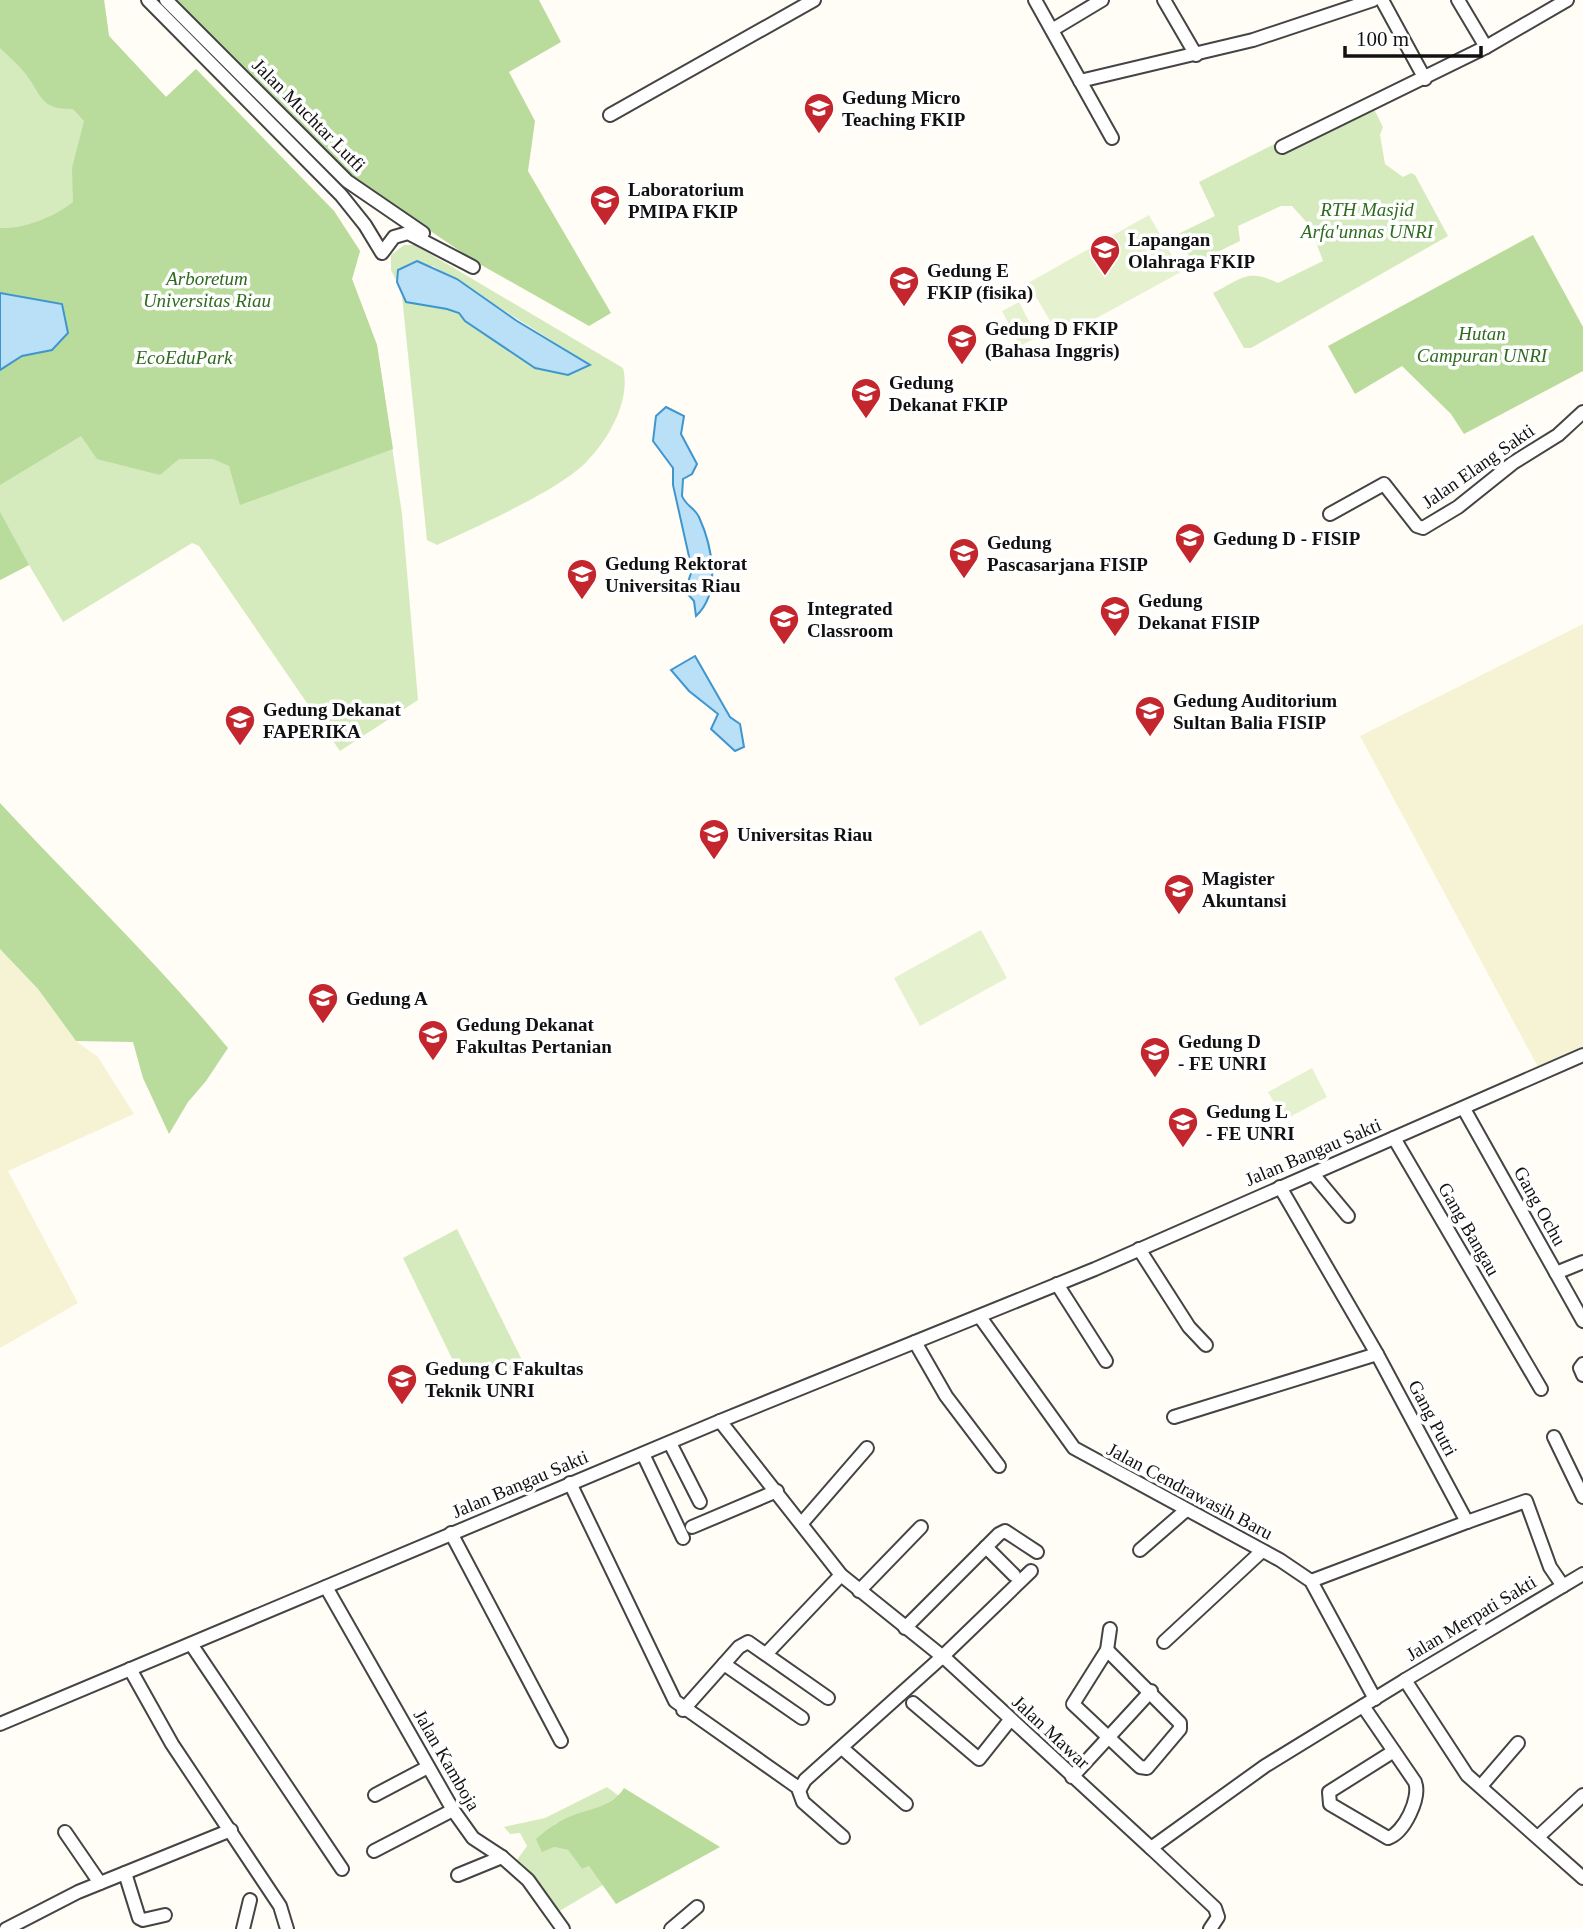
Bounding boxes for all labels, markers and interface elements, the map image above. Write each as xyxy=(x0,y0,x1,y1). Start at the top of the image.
scale bar xyxy=(1345,14,1482,58)
text: 100 m xyxy=(1356,27,1409,51)
street label: Jalan Muchtar Lutfi xyxy=(248,54,370,176)
place label: Gedung Micro Teaching FKIP xyxy=(842,87,966,130)
school or university icon: Gedung Micro Teaching FKIP xyxy=(802,91,836,135)
place label: Laboratorium PMIPA FKIP xyxy=(628,179,744,222)
school or university icon: Laboratorium PMIPA FKIP xyxy=(588,183,622,227)
park label: RTH Masjid Arfa'unnas UNRI xyxy=(1299,199,1435,242)
place label: Lapangan Olahraga FKIP xyxy=(1128,229,1256,272)
school or university icon: Lapangan Olahraga FKIP xyxy=(1088,233,1122,277)
place label: Gedung E FKIP (fisika) xyxy=(927,260,1033,304)
school or university icon: Gedung E FKIP (fisika) xyxy=(887,264,921,308)
park label: Arboretum Universitas Riau xyxy=(143,268,271,311)
place label: Gedung D FKIP (Bahasa Inggris) xyxy=(985,318,1120,362)
school or university icon: Gedung D FKIP (Bahasa Inggris) xyxy=(945,322,979,366)
park label: Hutan Campuran UNRI xyxy=(1417,323,1549,366)
park label: EcoEduPark xyxy=(134,347,233,368)
place label: Gedung Dekanat FKIP xyxy=(889,372,1008,415)
school or university icon: Gedung Dekanat FKIP xyxy=(849,376,883,420)
street label: Jalan Elang Sakti xyxy=(1418,420,1538,512)
school or university icon: Gedung D - FISIP xyxy=(1173,521,1207,565)
place label: Gedung D - FISIP xyxy=(1213,528,1361,549)
place label: Gedung Pascasarjana FISIP xyxy=(987,532,1148,575)
school or university icon: Gedung Pascasarjana FISIP xyxy=(947,536,981,580)
place label: Gedung Rektorat Universitas Riau xyxy=(605,553,748,596)
school or university icon: Gedung Rektorat Universitas Riau xyxy=(565,557,599,601)
place label: Gedung Dekanat FISIP xyxy=(1138,590,1260,633)
school or university icon: Gedung Dekanat FISIP xyxy=(1098,594,1132,638)
place label: Integrated Classroom xyxy=(807,598,893,641)
school or university icon: Integrated Classroom xyxy=(767,602,801,646)
place label: Gedung Auditorium Sultan Balia FISIP xyxy=(1173,690,1337,733)
school or university icon: Gedung Auditorium Sultan Balia FISIP xyxy=(1133,694,1167,738)
place label: Gedung Dekanat FAPERIKA xyxy=(263,699,401,742)
school or university icon: Gedung Dekanat FAPERIKA xyxy=(223,703,257,747)
school or university icon: Universitas Riau xyxy=(697,817,731,861)
place label: Universitas Riau xyxy=(737,824,873,845)
place label: Magister Akuntansi xyxy=(1202,868,1287,911)
school or university icon: Magister Akuntansi xyxy=(1162,872,1196,916)
school or university icon: Gedung A xyxy=(306,981,340,1025)
place label: Gedung A xyxy=(346,988,428,1009)
place label: Gedung Dekanat Fakultas Pertanian xyxy=(456,1014,612,1057)
school or university icon: Gedung Dekanat Fakultas Pertanian xyxy=(416,1018,450,1062)
place label: Gedung D - FE UNRI xyxy=(1178,1031,1267,1074)
school or university icon: Gedung D - FE UNRI xyxy=(1138,1035,1172,1079)
place label: Gedung L - FE UNRI xyxy=(1206,1101,1295,1144)
school or university icon: Gedung L - FE UNRI xyxy=(1166,1105,1200,1149)
street label: Jalan Bangau Sakti xyxy=(1242,1114,1384,1190)
street label: Gang Ochu xyxy=(1510,1163,1571,1250)
street label: Gang Bangau xyxy=(1434,1179,1504,1280)
place label: Gedung C Fakultas Teknik UNRI xyxy=(425,1358,583,1401)
school or university icon: Gedung C Fakultas Teknik UNRI xyxy=(385,1362,419,1406)
street label: Gang Putri xyxy=(1404,1376,1462,1460)
street label: Jalan Cendrawasih Baru xyxy=(1104,1438,1277,1544)
street label: Jalan Bangau Sakti xyxy=(449,1446,591,1522)
street label: Jalan Merpati Sakti xyxy=(1402,1571,1540,1665)
street label: Jalan Mawar xyxy=(1008,1691,1094,1773)
street label: Jalan Kamboja xyxy=(410,1706,485,1815)

